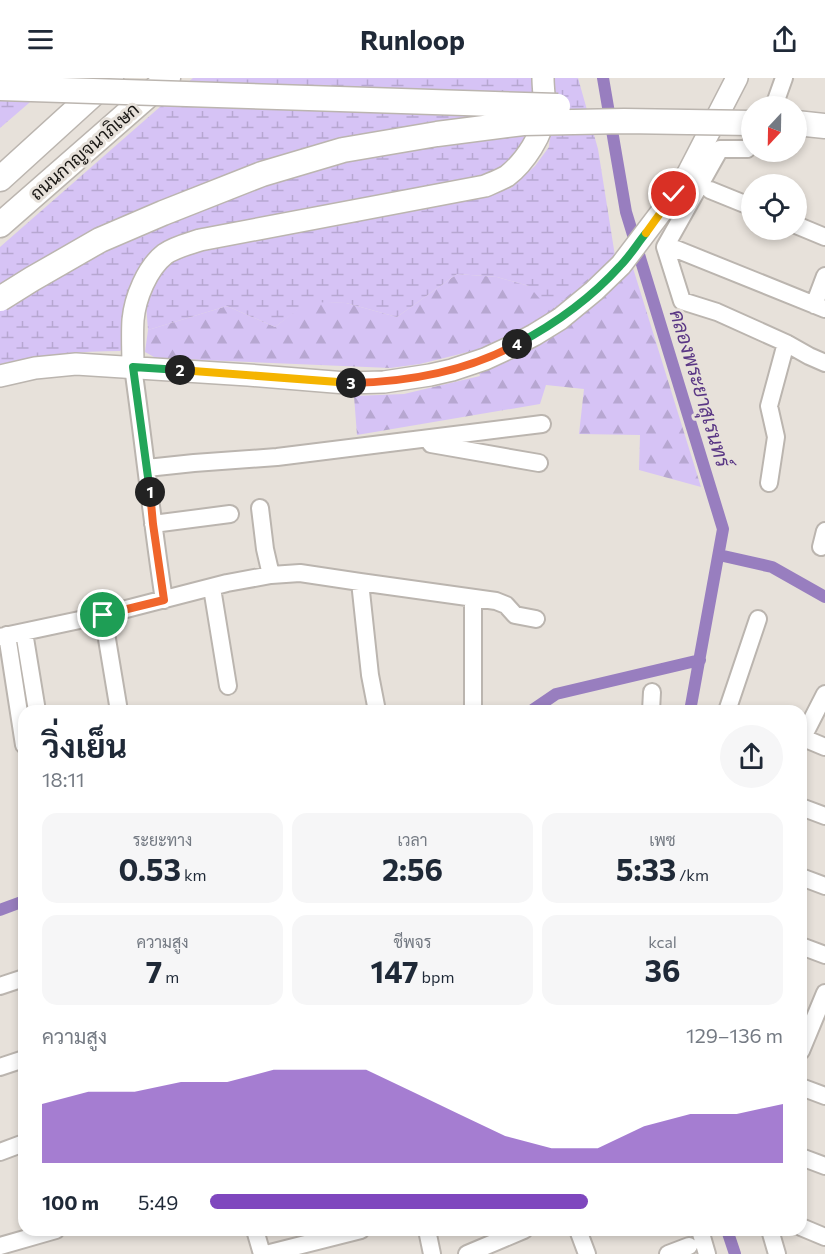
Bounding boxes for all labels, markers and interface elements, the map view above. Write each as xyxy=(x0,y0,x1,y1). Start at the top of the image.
icon: menu xyxy=(24,23,57,56)
text: Runloop xyxy=(360,23,465,56)
icon: share xyxy=(768,23,801,56)
north arrow xyxy=(741,96,807,162)
map controls xyxy=(741,96,807,240)
street label: ถนนกาญจนาภิเษก xyxy=(25,98,144,205)
pin xyxy=(648,168,699,219)
button: locate xyxy=(741,174,807,240)
icon: check xyxy=(657,177,690,210)
water label: คลองพระยาสุเรนทร์ xyxy=(663,306,738,473)
pin: 4 xyxy=(502,329,532,359)
text: 4 xyxy=(512,334,522,353)
pin: 2 xyxy=(165,355,195,385)
text: 2 xyxy=(175,360,185,379)
pin: 3 xyxy=(336,368,366,398)
text: 3 xyxy=(346,373,356,392)
pin: 1 xyxy=(135,477,165,507)
text: 1 xyxy=(146,482,154,501)
pin xyxy=(77,589,128,640)
icon: arrive xyxy=(86,598,119,631)
text: วิ่งเย็น xyxy=(42,724,127,765)
button: share xyxy=(720,725,783,788)
text: 18:11 xyxy=(42,767,85,791)
text: ระยะทาง xyxy=(133,830,192,849)
text: เวลา xyxy=(397,830,428,849)
text: เพซ xyxy=(649,830,676,849)
text: 0.53 xyxy=(118,850,181,887)
text: 2:56 xyxy=(382,850,443,887)
text: 5:33 xyxy=(616,850,676,887)
text: km xyxy=(181,865,207,884)
text: /km xyxy=(676,865,709,884)
text: ความสูง xyxy=(137,932,188,951)
text: ชีพจร xyxy=(394,932,431,951)
text: kcal xyxy=(648,932,677,951)
text: 36 xyxy=(645,951,681,988)
text: 7 xyxy=(146,952,162,989)
text: 147 xyxy=(371,952,418,989)
text: m xyxy=(162,967,179,986)
text: bpm xyxy=(418,967,454,986)
text: 129–136 m xyxy=(686,1023,783,1047)
text: ความสูง xyxy=(42,1024,107,1048)
text: 100 m xyxy=(42,1190,99,1214)
text: 5:49 xyxy=(138,1190,178,1214)

